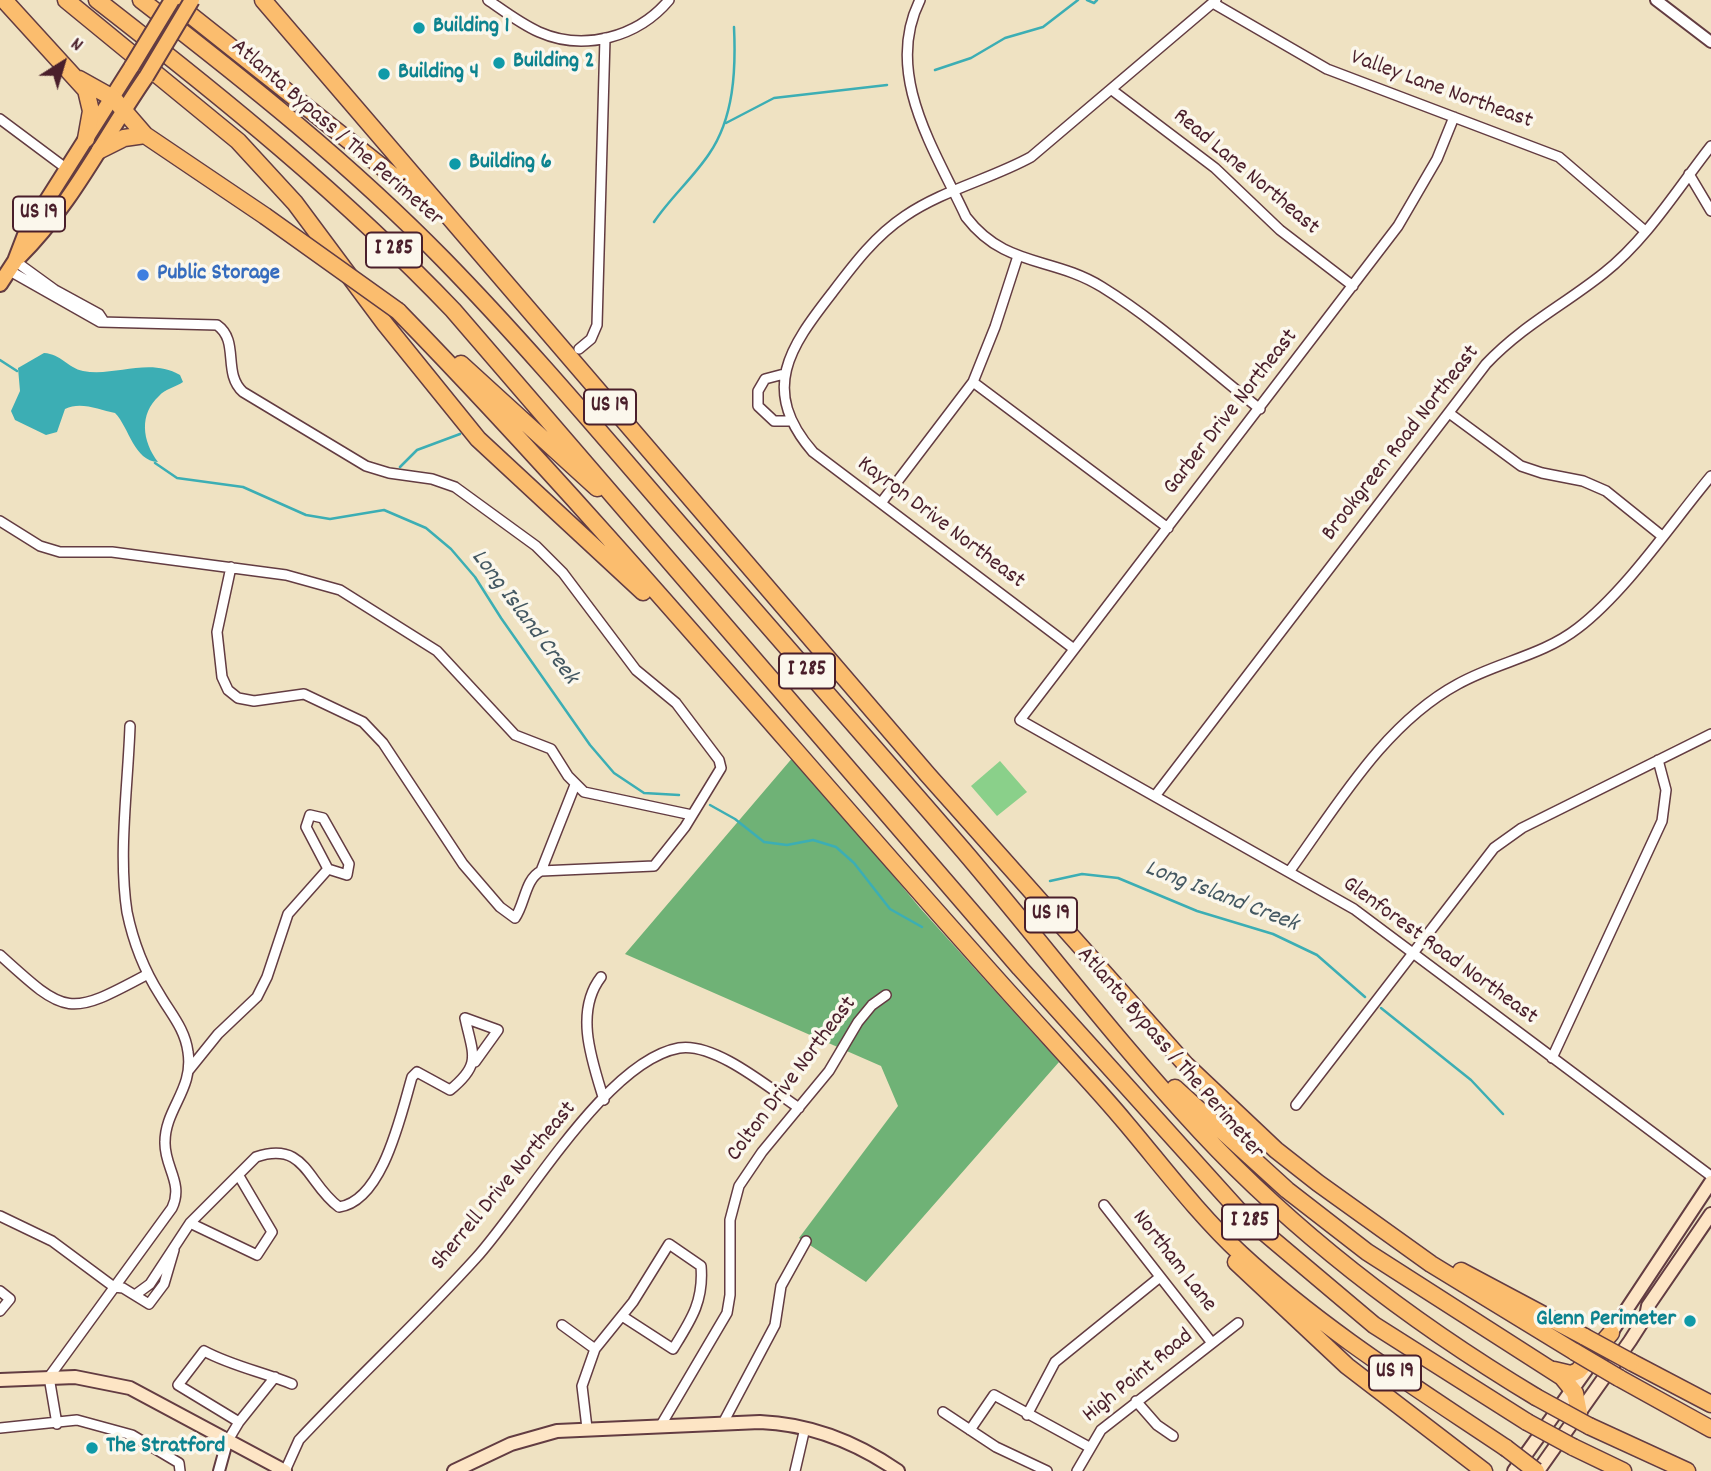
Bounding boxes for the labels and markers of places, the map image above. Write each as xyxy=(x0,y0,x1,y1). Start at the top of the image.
place label: Building 1 xyxy=(433,14,509,42)
marker: Building 1 xyxy=(411,20,427,36)
place label: Building 2 xyxy=(513,49,595,77)
marker: Building 2 xyxy=(491,55,507,71)
place label: Building 4 xyxy=(398,60,479,88)
marker: Building 4 xyxy=(376,66,392,82)
place label: Building 6 xyxy=(469,150,552,178)
marker: Building 6 xyxy=(447,156,463,172)
place label: Public Storage xyxy=(157,261,280,289)
marker: Public Storage xyxy=(135,267,151,283)
place label: Glenn Perimeter xyxy=(1536,1307,1676,1335)
marker: Glenn Perimeter xyxy=(1682,1313,1698,1329)
place label: The Stratford xyxy=(106,1434,225,1462)
marker: The Stratford xyxy=(84,1440,100,1456)

